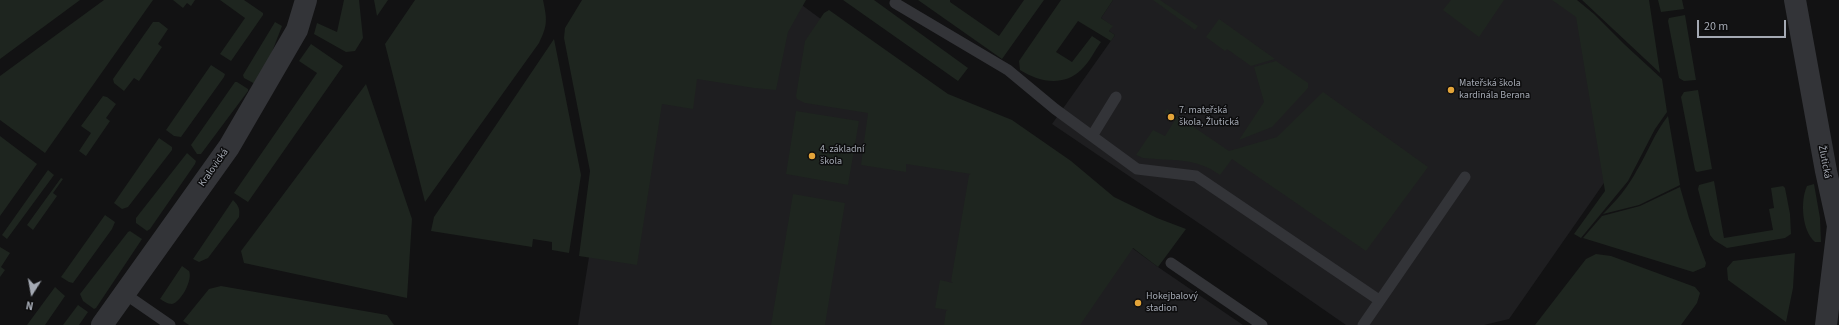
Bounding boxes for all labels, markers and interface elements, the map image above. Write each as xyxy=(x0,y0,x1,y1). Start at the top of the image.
scale bar xyxy=(1699,12,1788,38)
text: 20 m xyxy=(1704,18,1728,35)
place label: Mateřská škola kardinála Berana xyxy=(1459,78,1530,102)
marker: Mateřská škola kardinála Berana xyxy=(1446,85,1456,95)
place label: 7. mateřská škola, Žlutická xyxy=(1179,105,1239,128)
marker: 7. mateřská škola, Žlutická xyxy=(1166,112,1176,122)
place label: 4. základní škola xyxy=(820,144,865,168)
street label: Žlutická xyxy=(1815,144,1833,180)
street label: Kralovická xyxy=(197,147,231,189)
marker: 4. základní škola xyxy=(807,151,817,161)
north arrow xyxy=(12,273,52,313)
place label: Hokejbalový stadion xyxy=(1146,291,1198,314)
text: N xyxy=(25,297,35,313)
marker: Hokejbalový stadion xyxy=(1133,298,1143,308)

